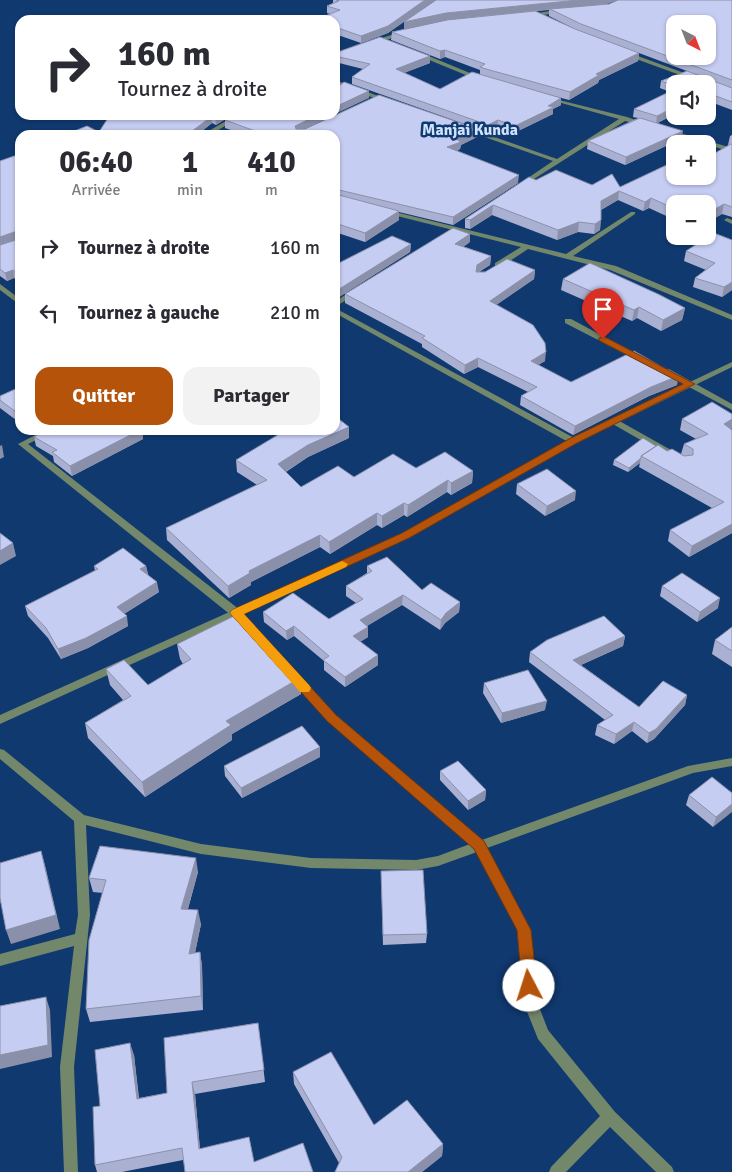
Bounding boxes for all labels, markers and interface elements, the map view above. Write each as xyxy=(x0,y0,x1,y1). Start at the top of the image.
north arrow xyxy=(666,15,716,65)
map controls xyxy=(666,15,716,245)
text: 160 m xyxy=(118,32,211,75)
icon: right xyxy=(35,35,100,100)
text: Tournez à droite xyxy=(118,75,267,102)
button: sound xyxy=(666,75,716,125)
district label: Manjai Kunda xyxy=(422,120,518,140)
button: + xyxy=(666,135,716,185)
text: 06:40 xyxy=(59,144,133,181)
text: 1 xyxy=(182,144,198,181)
text: 410 xyxy=(247,144,296,181)
text: Arrivée xyxy=(71,180,121,200)
text: min xyxy=(177,180,203,200)
text: m xyxy=(265,180,278,200)
button: − xyxy=(666,195,716,245)
icon: right xyxy=(35,234,63,262)
text: Tournez à droite xyxy=(78,236,210,260)
text: 160 m xyxy=(270,236,320,260)
pin xyxy=(582,288,624,339)
icon: arrive xyxy=(589,295,617,323)
icon: left xyxy=(35,299,63,327)
text: Tournez à gauche xyxy=(78,301,219,325)
text: 210 m xyxy=(270,301,320,325)
button: Quitter xyxy=(35,367,173,425)
button: Partager xyxy=(183,367,320,425)
position arrow xyxy=(502,959,554,1011)

